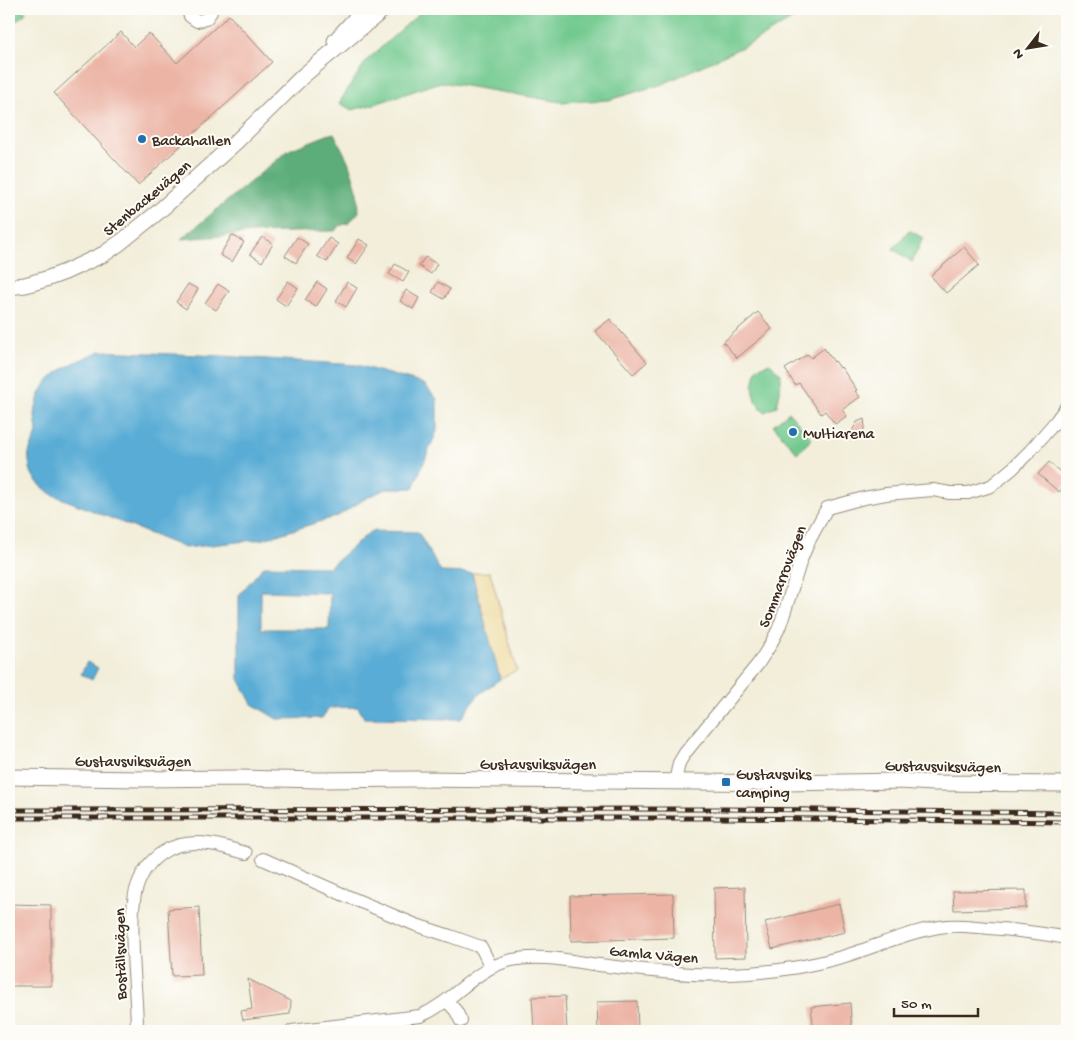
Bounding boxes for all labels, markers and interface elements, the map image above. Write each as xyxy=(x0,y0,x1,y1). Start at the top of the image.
north arrow xyxy=(1004,22,1054,72)
text: N xyxy=(1009,45,1029,62)
marker: Backahallen xyxy=(136,133,148,145)
place label: Backahallen xyxy=(151,133,231,152)
street label: Stenbackevägen xyxy=(100,157,196,242)
marker: Multiarena xyxy=(787,426,799,438)
place label: Multiarena xyxy=(803,426,876,445)
street label: Sommarrovägen xyxy=(756,523,813,631)
street label: Gustavsviksvägen xyxy=(75,754,192,773)
street label: Gustavsviksvägen xyxy=(480,757,597,776)
street label: Gustavsviksvägen xyxy=(885,758,1002,779)
place label: Gustavsviks camping xyxy=(736,767,813,804)
marker: Gustavsviks camping xyxy=(720,776,732,788)
street label: Boställsvägen xyxy=(112,908,133,1001)
street label: Gamla Vägen xyxy=(608,943,699,970)
scale bar xyxy=(894,985,977,1017)
text: 50 m xyxy=(901,996,932,1014)

